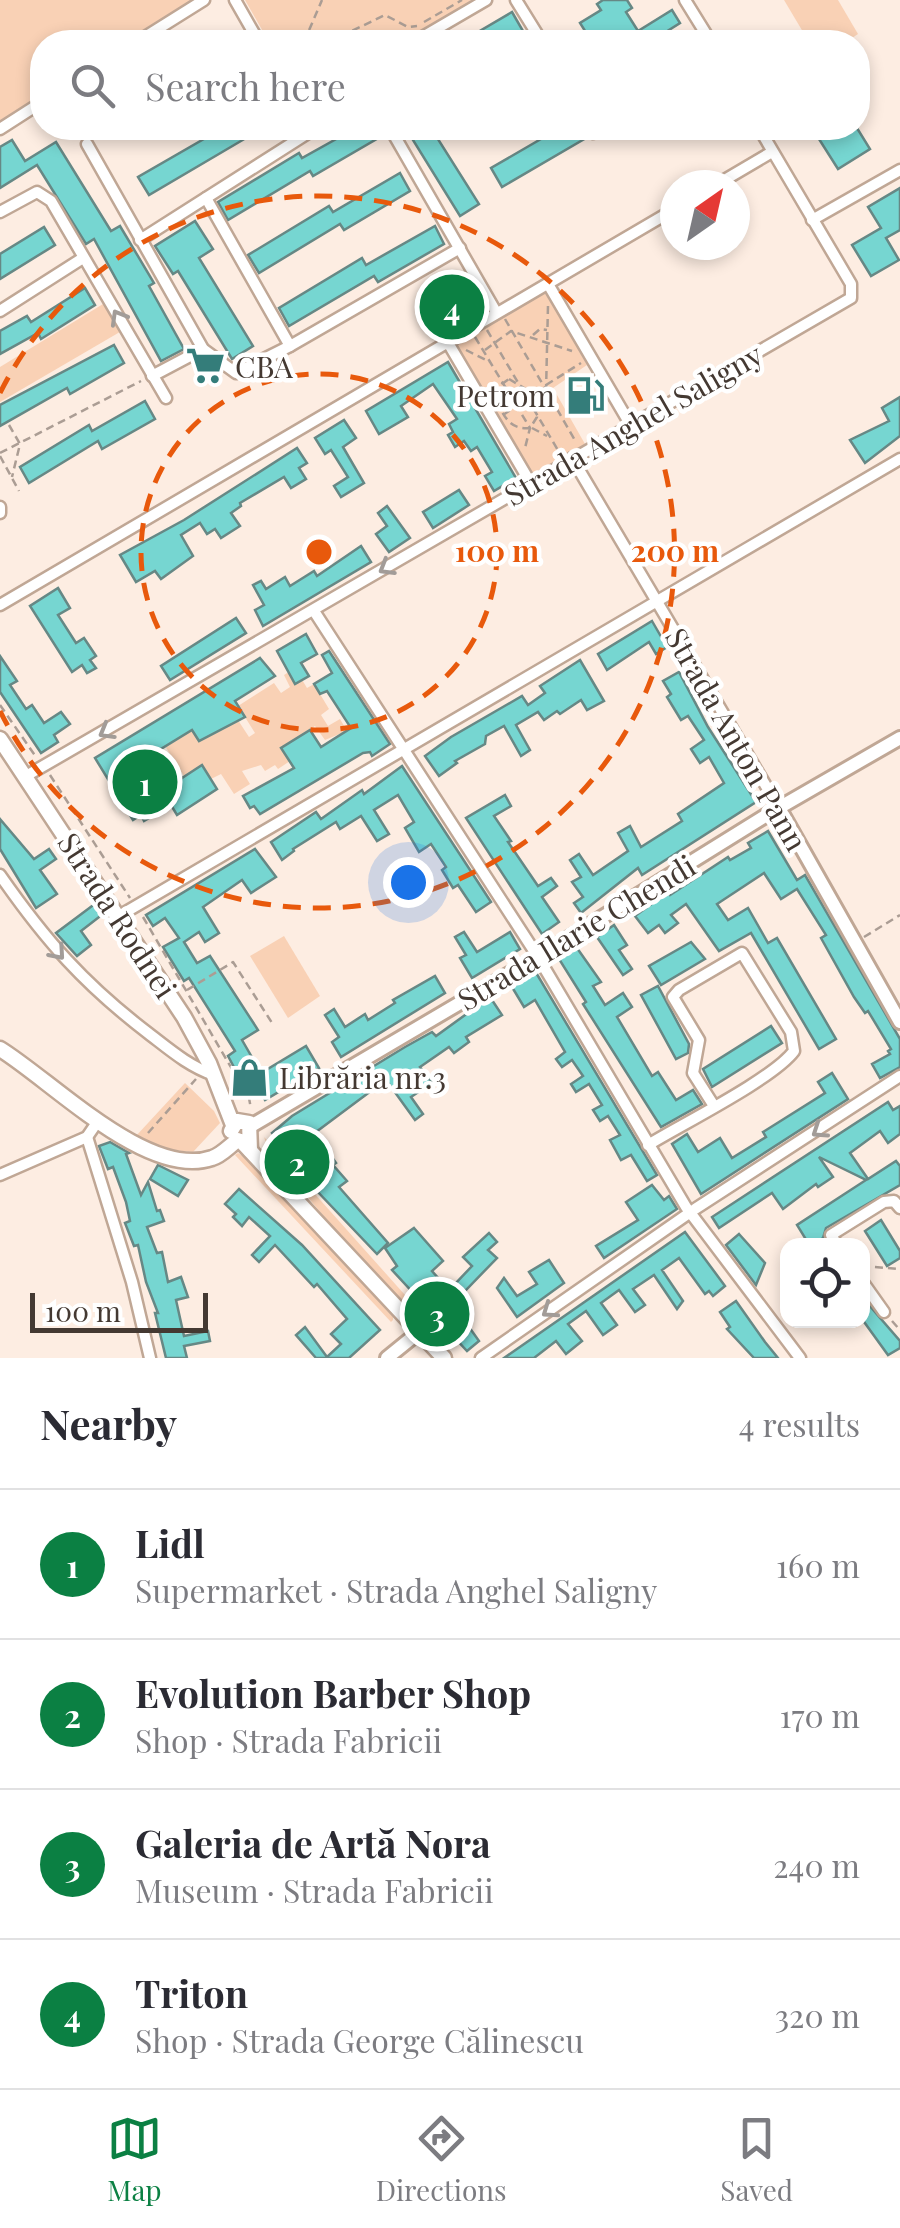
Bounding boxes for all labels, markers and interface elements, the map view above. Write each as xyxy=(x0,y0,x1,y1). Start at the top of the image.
search box xyxy=(30,30,870,140)
icon: search xyxy=(65,58,120,113)
text: Search here xyxy=(145,60,346,111)
north arrow xyxy=(660,170,750,260)
pin: 4 xyxy=(420,270,484,344)
one-way arrow xyxy=(110,310,130,328)
street label: Strada Anghel Saligny xyxy=(497,334,769,514)
supermarket icon: CBA xyxy=(184,345,226,387)
place label: CBA xyxy=(235,346,294,386)
fuel station icon: Petrom xyxy=(564,374,606,416)
place label: Petrom xyxy=(456,375,555,415)
text: 100 m xyxy=(455,530,539,570)
text: 200 m xyxy=(631,530,719,570)
centre of rings xyxy=(301,534,337,570)
one-way arrow xyxy=(379,556,397,575)
street label: Strada Anton Pann xyxy=(657,620,817,858)
one-way arrow xyxy=(99,720,117,739)
pin: 1 xyxy=(112,744,178,820)
street label: Strada Rodnei xyxy=(50,825,187,1006)
street label: Strada Ilarie Chendi xyxy=(450,845,702,1019)
your location xyxy=(383,857,434,908)
one-way arrow xyxy=(47,941,65,959)
shop icon: Librăria nr.3 xyxy=(228,1056,270,1098)
place label: Librăria nr.3 xyxy=(279,1057,446,1097)
one-way arrow xyxy=(811,1118,829,1137)
pin: 2 xyxy=(264,1124,330,1200)
map controls xyxy=(780,1238,870,1328)
button: locate xyxy=(780,1238,870,1328)
pin: 3 xyxy=(404,1276,470,1352)
scale bar xyxy=(30,1288,208,1332)
text: 100 m xyxy=(45,1292,121,1329)
one-way arrow xyxy=(541,1299,560,1317)
text: Nearby xyxy=(40,1395,177,1451)
text: 4 results xyxy=(739,1402,860,1445)
text: Lidl xyxy=(135,1517,205,1568)
text: 1 xyxy=(66,1543,79,1586)
text: 160 m xyxy=(776,1543,860,1586)
text: Supermarket · Strada Anghel Saligny xyxy=(135,1568,657,1611)
text: Evolution Barber Shop xyxy=(135,1667,531,1718)
text: 2 xyxy=(64,1693,81,1736)
text: 170 m xyxy=(780,1693,860,1736)
text: Shop · Strada Fabricii xyxy=(135,1718,442,1761)
text: Galeria de Artă Nora xyxy=(135,1817,491,1868)
text: 3 xyxy=(65,1843,80,1886)
text: 240 m xyxy=(773,1843,860,1886)
text: Museum · Strada Fabricii xyxy=(135,1868,494,1911)
text: Triton xyxy=(135,1967,248,2018)
text: 4 xyxy=(64,1993,81,2036)
text: 320 m xyxy=(775,1993,860,2036)
text: Shop · Strada George Călinescu xyxy=(135,2018,584,2061)
tab: Map xyxy=(107,2111,162,2208)
tab: Directions xyxy=(376,2111,507,2208)
tab: Saved xyxy=(720,2111,793,2208)

